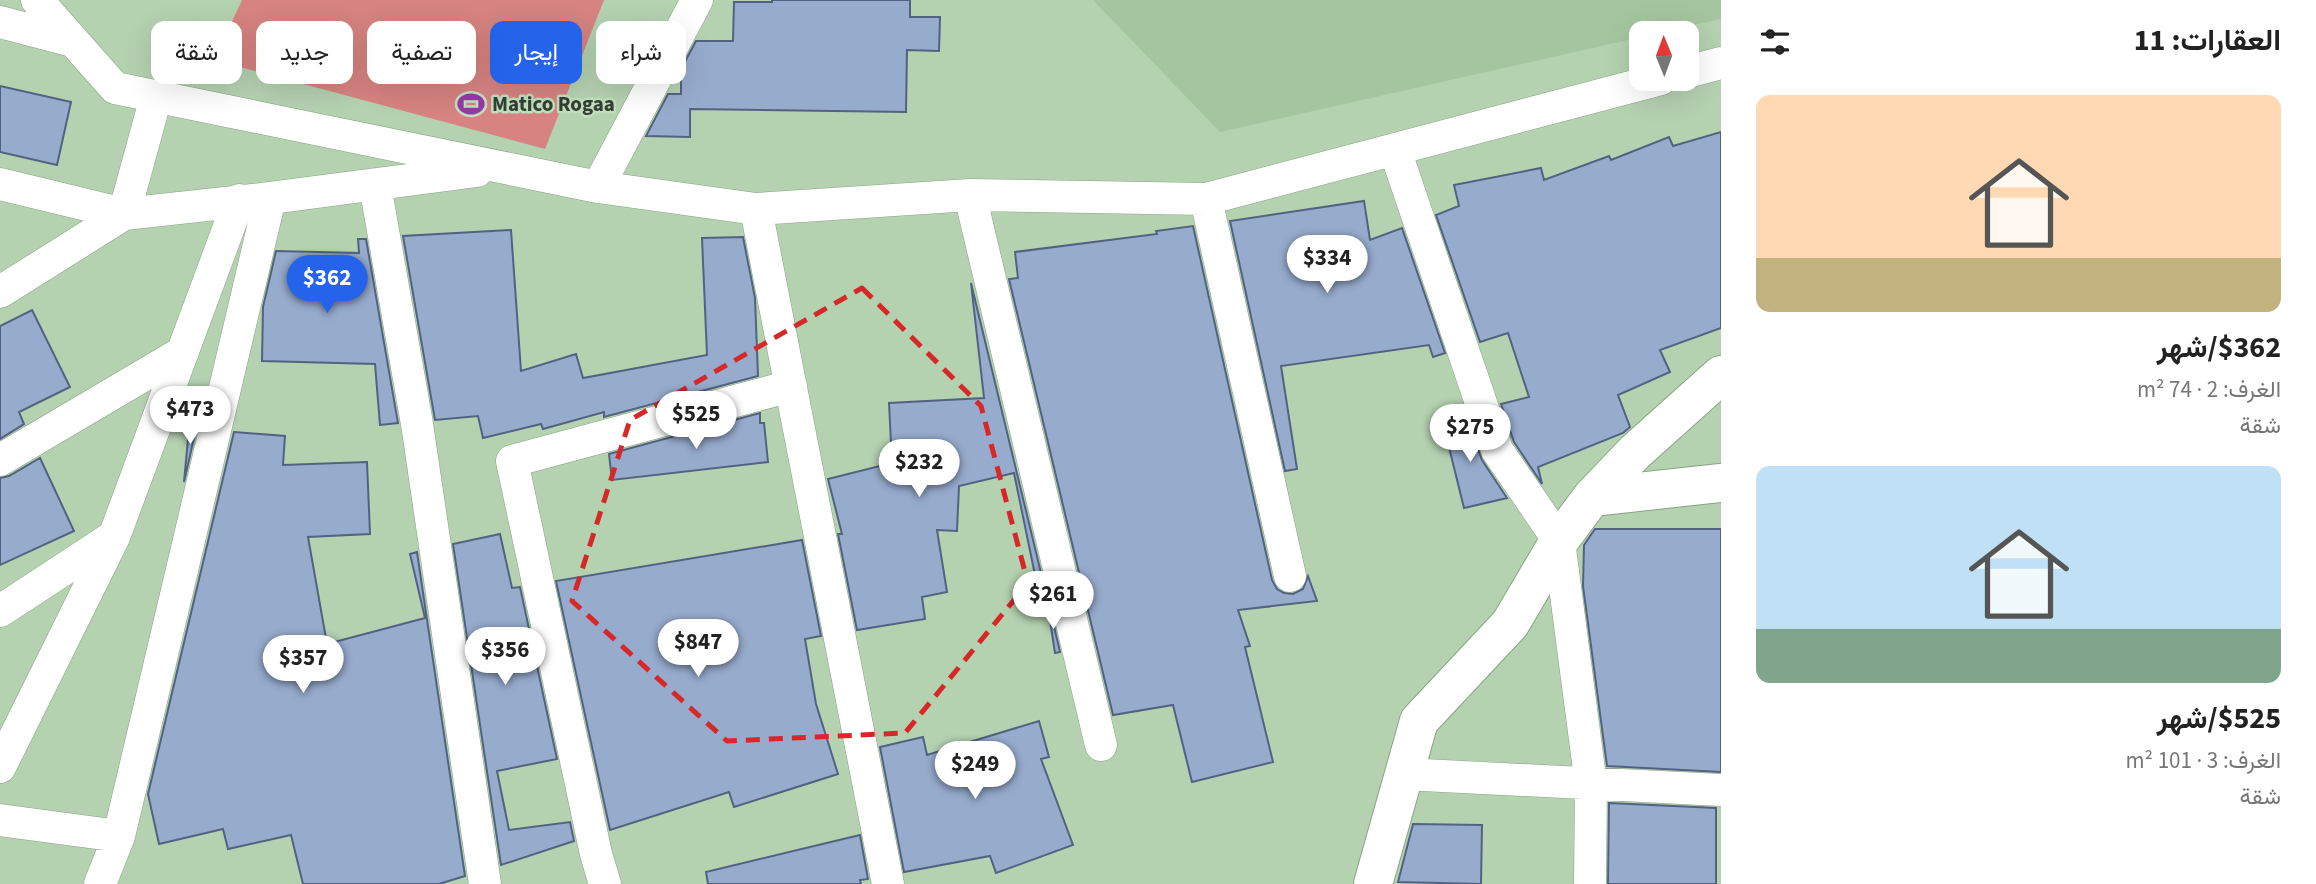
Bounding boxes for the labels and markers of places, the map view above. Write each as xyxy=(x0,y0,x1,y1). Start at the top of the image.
sports icon: Matico Rogaa xyxy=(456,89,486,119)
place label: Matico Rogaa xyxy=(492,89,615,119)
pin: $334 xyxy=(1286,236,1368,295)
pin: $362 xyxy=(286,256,368,315)
pin: $473 xyxy=(149,386,231,446)
pin: $525 xyxy=(655,392,737,451)
pin: $275 xyxy=(1429,405,1511,464)
pin: $232 xyxy=(878,440,960,499)
pin: $261 xyxy=(1012,572,1094,631)
pin: $847 xyxy=(657,620,739,679)
pin: $356 xyxy=(464,628,546,687)
pin: $357 xyxy=(262,636,344,695)
pin: $249 xyxy=(934,742,1016,801)

